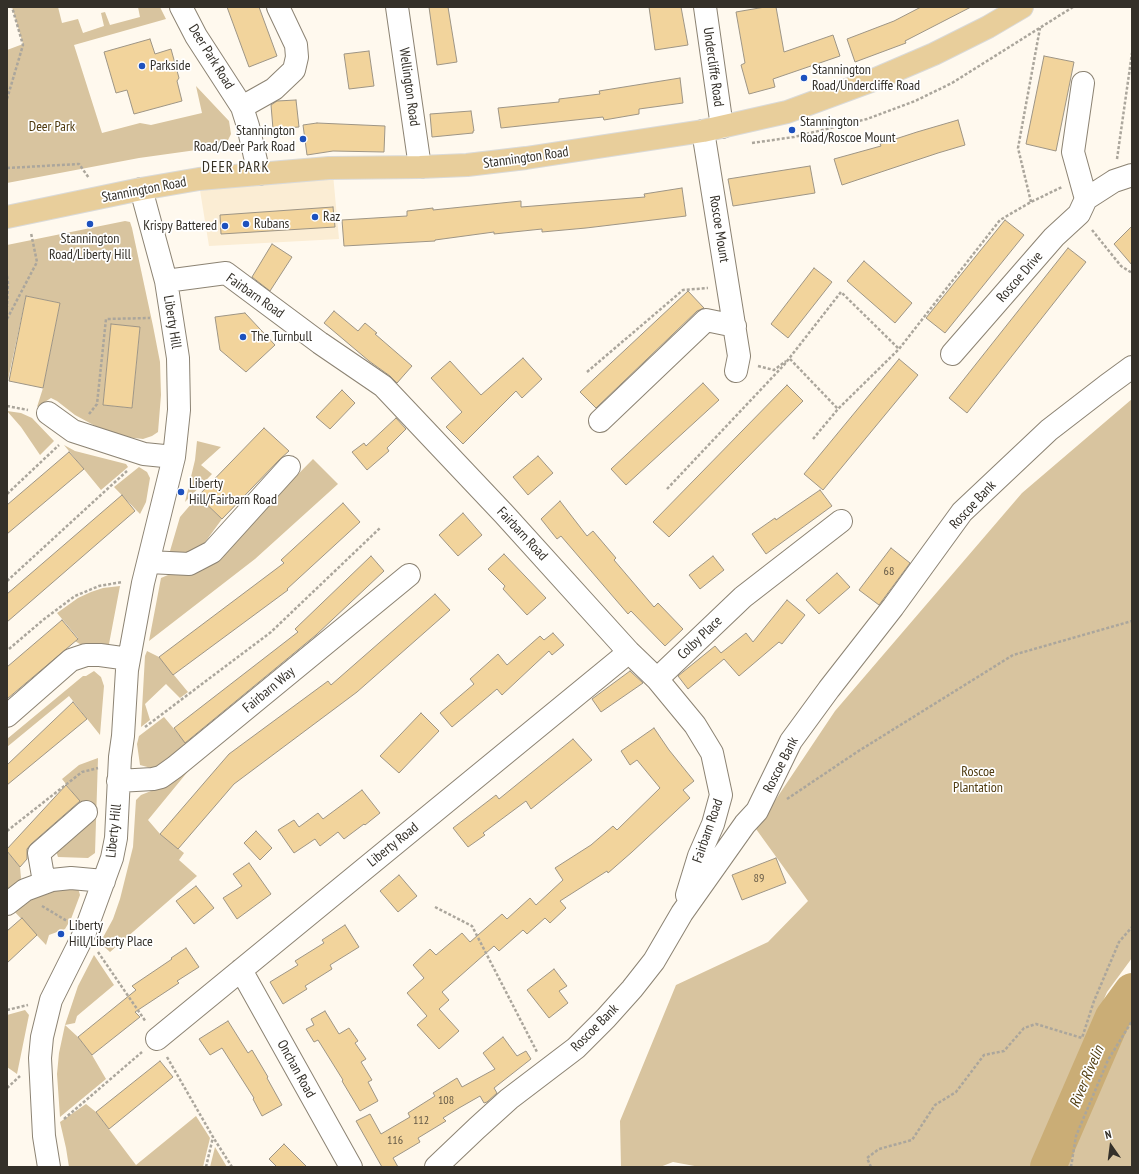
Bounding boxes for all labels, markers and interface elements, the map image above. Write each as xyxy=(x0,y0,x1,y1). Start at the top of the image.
street label: Deer Park Road xyxy=(184,21,238,93)
street label: Undercliffe Road xyxy=(699,26,727,108)
street label: Wellington Road xyxy=(395,47,423,127)
place label: Parkside xyxy=(150,58,190,74)
marker: Parkside xyxy=(137,61,147,71)
place label: Stannington Road/Undercliffe Road xyxy=(812,62,920,94)
marker: Stannington Road/Undercliffe Road xyxy=(799,73,809,83)
place label: Stannington Road/Roscoe Mount xyxy=(800,114,896,146)
park label: Deer Park xyxy=(29,119,75,135)
place label: Stannington Road/Deer Park Road xyxy=(194,123,295,156)
marker: Stannington Road/Roscoe Mount xyxy=(787,125,797,135)
marker: Stannington Road/Deer Park Road xyxy=(298,134,308,144)
street label: Stannington Road xyxy=(482,144,570,172)
district label: DEER PARK xyxy=(202,159,270,177)
street label: Stannington Road xyxy=(100,174,188,206)
street label: Roscoe Mount xyxy=(705,194,733,264)
place label: Raz xyxy=(323,209,340,225)
marker: Raz xyxy=(310,212,320,222)
place label: Rubans xyxy=(254,216,289,232)
place label: Krispy Battered xyxy=(143,218,217,234)
marker: Stannington Road/Liberty Hill xyxy=(85,219,95,229)
marker: Rubans xyxy=(241,219,251,229)
marker: Krispy Battered xyxy=(220,221,230,231)
place label: Stannington Road/Liberty Hill xyxy=(49,231,131,264)
street label: Roscoe Drive xyxy=(993,248,1047,306)
street label: Fairbarn Road xyxy=(223,270,287,322)
street label: Liberty Hill xyxy=(159,294,185,350)
place label: The Turnbull xyxy=(251,329,312,345)
marker: The Turnbull xyxy=(238,332,248,342)
place label: Liberty Hill/Fairbarn Road xyxy=(189,476,277,508)
street label: Roscoe Bank xyxy=(946,477,1000,533)
marker: Liberty Hill/Fairbarn Road xyxy=(176,487,186,497)
street label: Fairbarn Road xyxy=(493,504,551,564)
house number: 68 xyxy=(884,565,894,579)
street label: Colby Place xyxy=(674,613,726,663)
street label: Fairbarn Way xyxy=(240,663,298,717)
street label: Roscoe Bank xyxy=(760,734,802,796)
park label: Roscoe Plantation xyxy=(953,764,1003,796)
street label: Fairbarn Road xyxy=(689,797,727,865)
street label: Liberty Hill xyxy=(103,803,125,859)
street label: Liberty Road xyxy=(364,819,422,871)
house number: 89 xyxy=(754,872,764,886)
place label: Liberty Hill/Liberty Place xyxy=(69,918,153,950)
marker: Liberty Hill/Liberty Place xyxy=(56,929,66,939)
street label: Roscoe Bank xyxy=(568,1001,622,1055)
street label: Onchan Road xyxy=(273,1037,319,1101)
water label: River Rivelin xyxy=(1066,1043,1108,1111)
house number: 108 xyxy=(438,1094,454,1108)
house number: 112 xyxy=(413,1114,429,1128)
north arrow xyxy=(1091,1126,1131,1166)
text: N xyxy=(1104,1127,1113,1142)
house number: 116 xyxy=(387,1134,403,1148)

